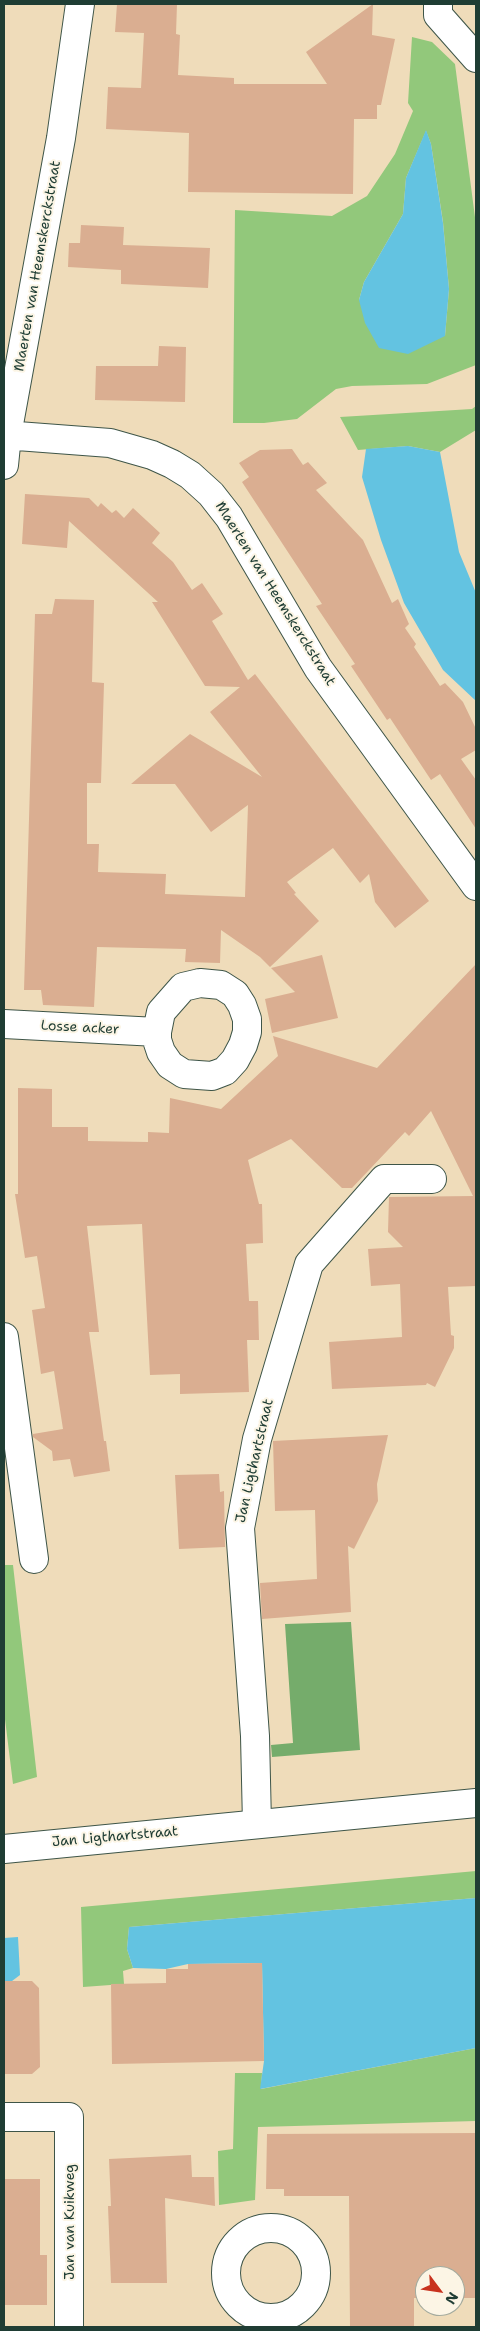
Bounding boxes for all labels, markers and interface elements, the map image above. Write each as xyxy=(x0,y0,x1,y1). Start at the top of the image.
street label: Maerten van Heemskerckstraat xyxy=(11,159,65,373)
street label: Maerten van Heemskerckstraat xyxy=(211,499,339,689)
street label: Losse acker xyxy=(40,1018,120,1038)
street label: Jan Ligthartstraat xyxy=(233,1397,277,1525)
street label: Jan Ligthartstraat xyxy=(51,1823,179,1851)
street label: Jan van Kuikweg xyxy=(62,2164,78,2280)
north arrow xyxy=(415,2266,465,2316)
text: N xyxy=(441,2289,463,2308)

